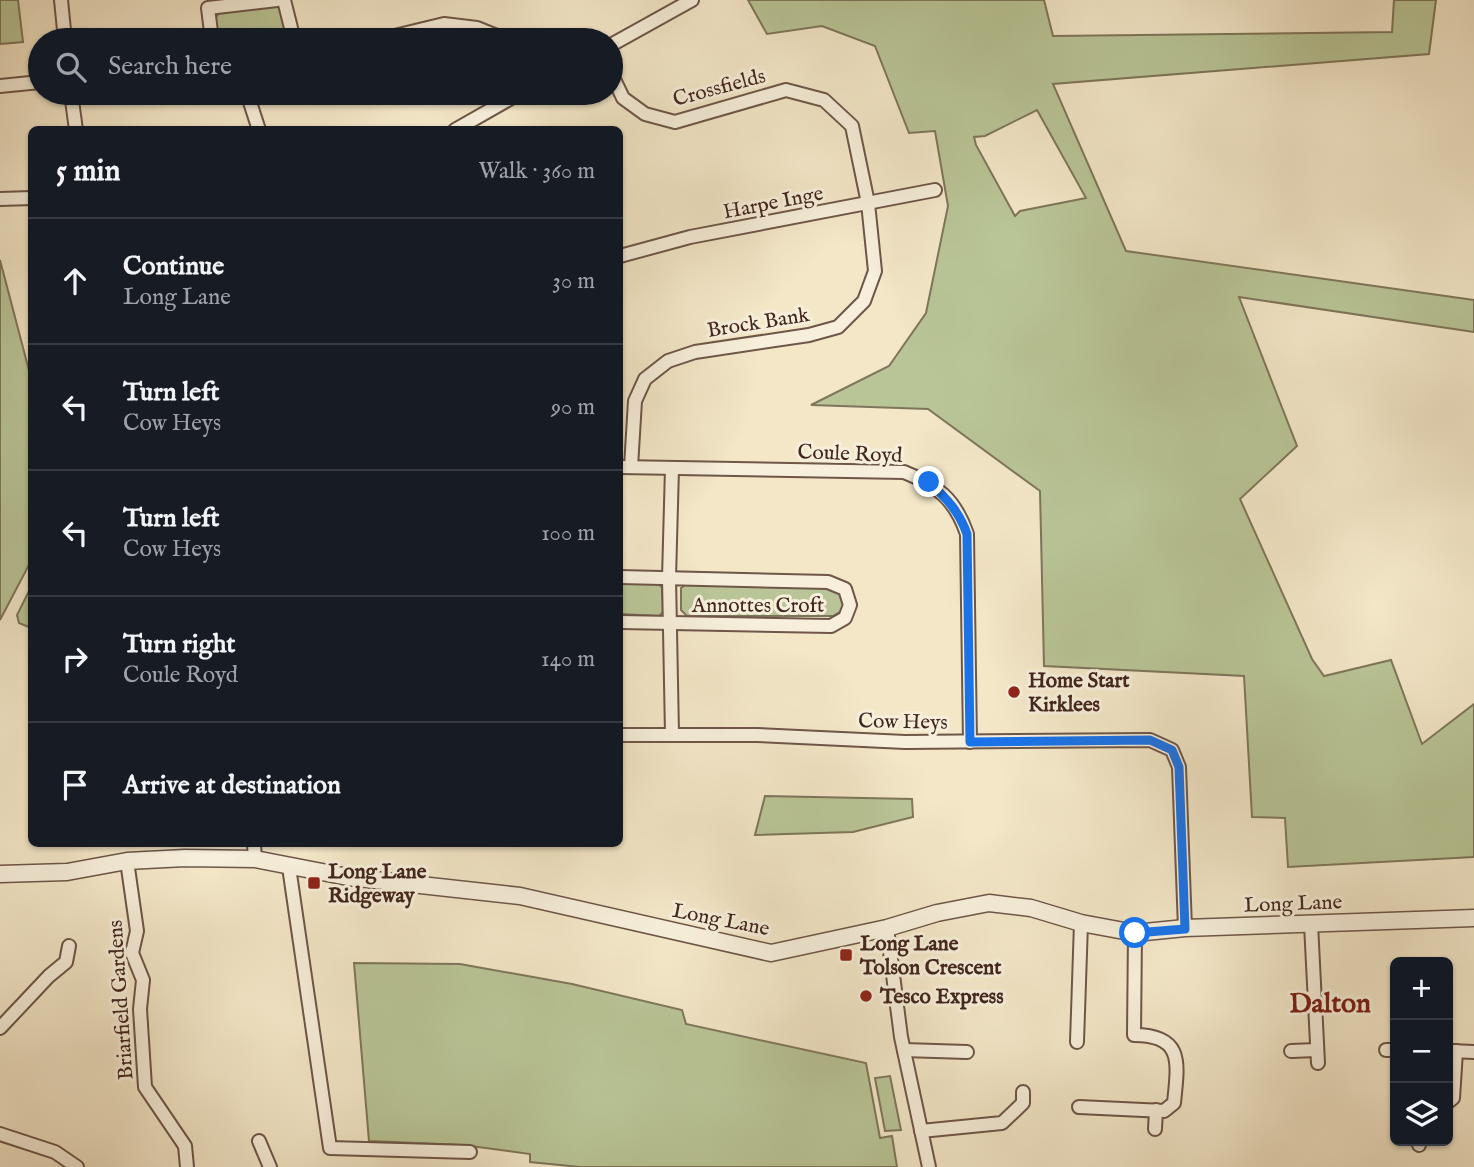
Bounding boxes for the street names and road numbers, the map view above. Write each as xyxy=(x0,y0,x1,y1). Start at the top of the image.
street label: Crossfields xyxy=(670,63,769,114)
street label: Harpe Inge xyxy=(721,180,826,226)
street label: Brock Bank xyxy=(705,302,812,345)
street label: Coule Royd xyxy=(797,439,904,470)
street label: Annottes Croft xyxy=(691,593,824,620)
street label: Cow Heys xyxy=(858,708,948,737)
street label: Long Lane xyxy=(1243,889,1343,920)
street label: Long Lane xyxy=(670,898,772,943)
street label: Briarfield Gardens xyxy=(102,919,141,1081)

